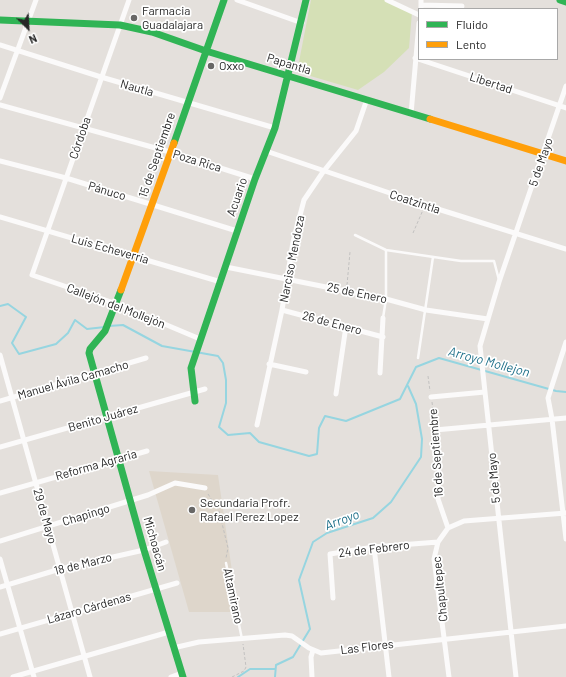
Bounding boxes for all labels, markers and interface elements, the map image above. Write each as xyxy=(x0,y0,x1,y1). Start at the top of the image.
place label: Farmacia Guadalajara xyxy=(142,4,203,32)
north arrow xyxy=(8,8,48,48)
legend xyxy=(418,8,558,60)
marker: Farmacia Guadalajara xyxy=(129,13,139,23)
text: Fluido xyxy=(456,17,488,31)
text: N xyxy=(27,32,39,47)
text: Lento xyxy=(456,37,486,51)
street label: Papantla xyxy=(265,50,313,78)
place label: Oxxo xyxy=(219,59,244,73)
marker: Oxxo xyxy=(206,61,216,71)
street label: Libertad xyxy=(468,69,514,97)
street label: Nautla xyxy=(119,76,155,100)
street label: 15 de Septiembre xyxy=(136,111,178,199)
street label: Córdoba xyxy=(66,115,94,161)
street label: 5 de Mayo xyxy=(526,136,556,188)
street label: Poza Rica xyxy=(171,147,223,175)
street label: Acuario xyxy=(224,176,250,218)
street label: Pánuco xyxy=(86,178,128,204)
street label: Coatzintla xyxy=(388,187,442,217)
street label: Narciso Mendoza xyxy=(276,214,308,304)
street label: Luis Echeverría xyxy=(70,231,150,267)
street label: 25 de Enero xyxy=(326,280,388,306)
street label: Callejón del Mollejón xyxy=(65,281,167,331)
street label: 26 de Enero xyxy=(301,308,363,338)
water label: Arroyo Mollejon xyxy=(447,344,531,380)
street label: Manuel Ávila Camacho xyxy=(16,357,130,403)
street label: Benito Juárez xyxy=(66,401,140,435)
street label: 16 de Septiembre xyxy=(426,408,446,498)
street label: Reforma Agraria xyxy=(54,446,138,484)
street label: 5 de Mayo xyxy=(485,452,503,504)
street label: 29 de Mayo xyxy=(30,487,60,545)
place label: Secundaria Profr. Rafael Perez Lopez xyxy=(200,496,299,524)
street label: Chapingo xyxy=(60,501,112,529)
marker: Secundaria Profr. Rafael Perez Lopez xyxy=(187,505,197,515)
water label: Arroyo xyxy=(322,507,362,533)
street label: Michoacán xyxy=(140,515,170,573)
street label: 24 de Febrero xyxy=(338,537,410,561)
street label: 18 de Marzo xyxy=(53,550,113,578)
street label: Chapultepec xyxy=(429,556,451,622)
street label: Altamirano xyxy=(220,567,246,625)
street label: Lázaro Cárdenas xyxy=(45,589,133,627)
street label: Las Flores xyxy=(340,637,394,657)

